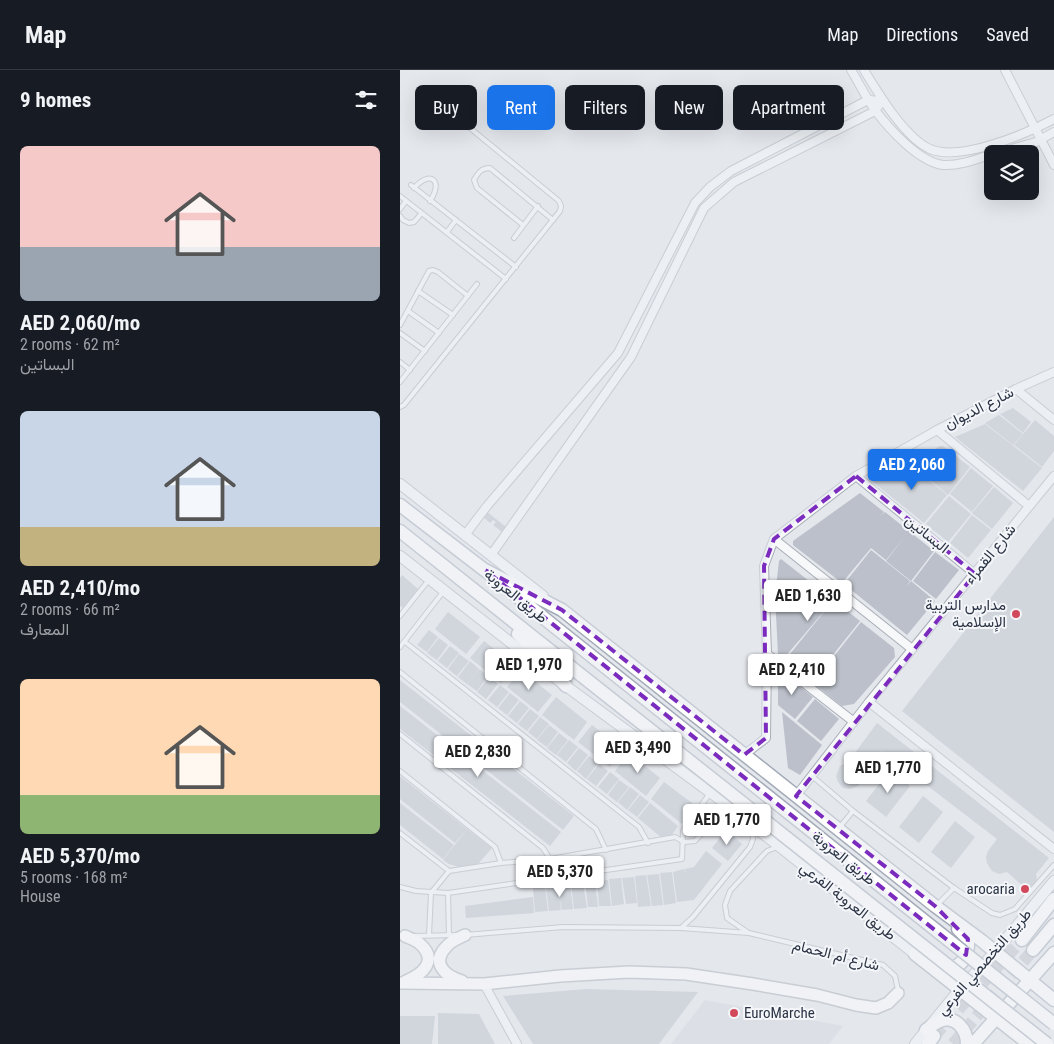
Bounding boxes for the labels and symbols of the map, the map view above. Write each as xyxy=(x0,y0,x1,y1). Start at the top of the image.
street label: شارع الديوان xyxy=(941,383,1018,435)
pin: AED 2,060 xyxy=(855,448,969,491)
street label: البساتين xyxy=(901,511,952,558)
street label: شارع القمراء xyxy=(960,520,1021,589)
street label: طريق العروبة xyxy=(480,565,551,628)
pin: AED 1,630 xyxy=(751,580,865,622)
place label: مدارس التربية الإسلامية xyxy=(925,596,1006,632)
marker: مدارس التربية الإسلامية xyxy=(1010,608,1022,620)
pin: AED 1,970 xyxy=(472,648,586,691)
pin: AED 2,410 xyxy=(735,654,849,696)
pin: AED 3,490 xyxy=(581,732,695,774)
pin: AED 2,830 xyxy=(421,736,535,778)
pin: AED 1,770 xyxy=(831,752,945,794)
pin: AED 1,770 xyxy=(670,804,784,846)
street label: طريق العروبة xyxy=(808,827,879,890)
pin: AED 5,370 xyxy=(503,856,617,898)
street label: طريق العروبة الفرعي xyxy=(794,858,900,947)
place label: arocaria xyxy=(967,880,1015,898)
marker: arocaria xyxy=(1019,883,1031,895)
street label: طريق التخصصي الفرعي xyxy=(933,905,1038,1021)
street label: شارع أم الحمام xyxy=(790,936,881,976)
place label: EuroMarche xyxy=(744,1004,815,1022)
marker: EuroMarche xyxy=(728,1007,740,1019)

